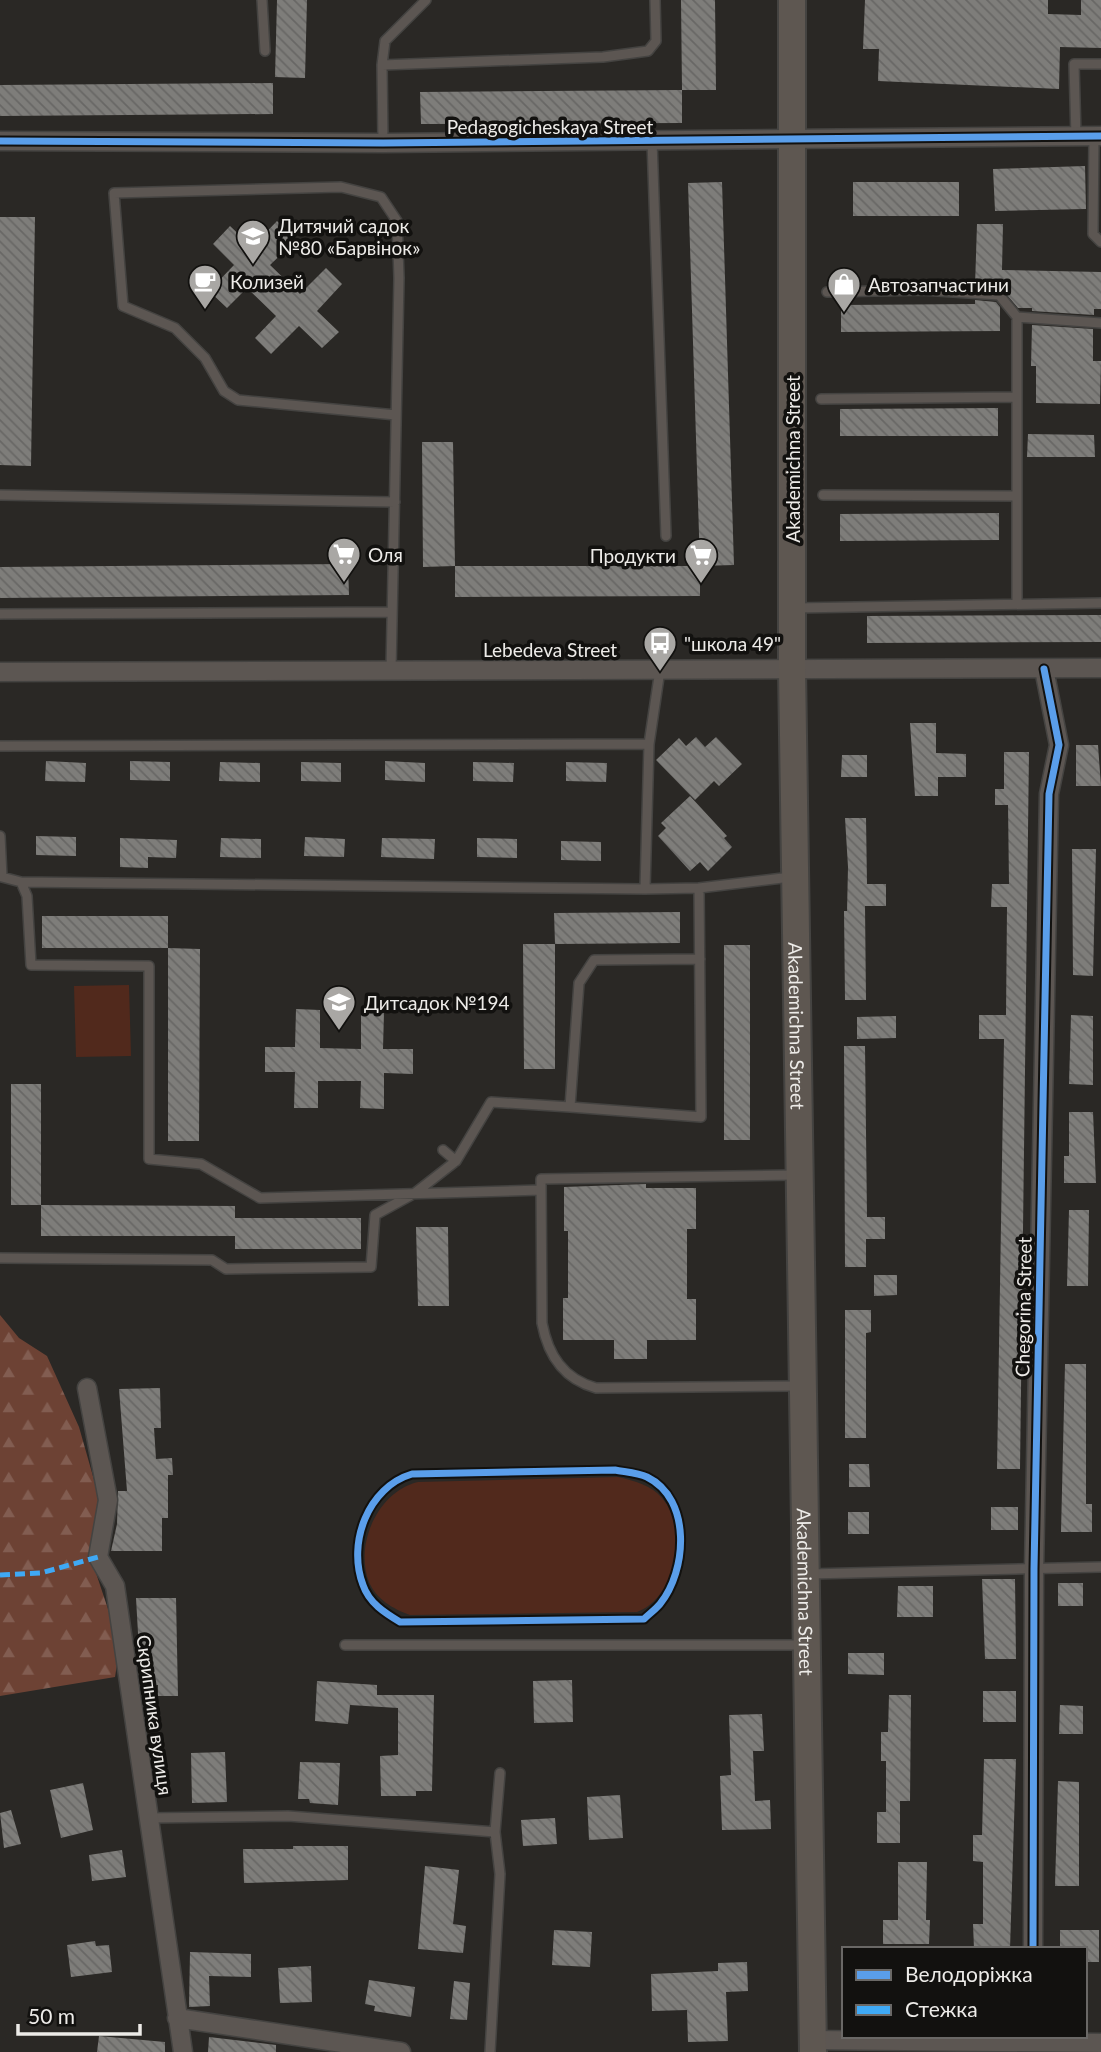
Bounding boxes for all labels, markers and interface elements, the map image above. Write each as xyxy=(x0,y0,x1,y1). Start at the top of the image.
street label: Pedagogicheskaya Street xyxy=(447,115,654,138)
place label: Дитячий садок №80 «Барвінок» xyxy=(278,214,420,259)
school or university icon: Дитячий садок №80 «Барвінок» xyxy=(234,217,272,266)
cafe icon: Колизей xyxy=(186,262,224,311)
shop icon: Автозапчастини xyxy=(825,265,863,314)
place label: Колизей xyxy=(230,270,304,293)
place label: Автозапчастини xyxy=(868,273,1009,296)
street label: Akademichna Street xyxy=(781,375,804,543)
supermarket icon: Оля xyxy=(325,535,363,584)
supermarket icon: Продукти xyxy=(682,536,720,585)
place label: Оля xyxy=(368,543,403,566)
place label: Продукти xyxy=(590,544,676,567)
bus stop icon: "школа 49" xyxy=(641,624,679,673)
place label: "школа 49" xyxy=(684,632,781,655)
street label: Lebedeva Street xyxy=(483,638,617,661)
street label: Akademichna Street xyxy=(785,942,810,1110)
school or university icon: Дитсадок №194 xyxy=(320,983,358,1032)
place label: Дитсадок №194 xyxy=(364,991,510,1014)
street label: Chegorina Street xyxy=(1010,1237,1036,1377)
street label: Akademichna Street xyxy=(793,1508,819,1676)
street label: Скрипника вулиця xyxy=(132,1633,178,1797)
legend xyxy=(842,1947,1087,2038)
text: Велодоріжка xyxy=(905,1961,1033,1986)
scale bar xyxy=(18,1993,140,2037)
text: Стежка xyxy=(905,1996,978,2021)
text: 50 m xyxy=(28,2003,75,2028)

